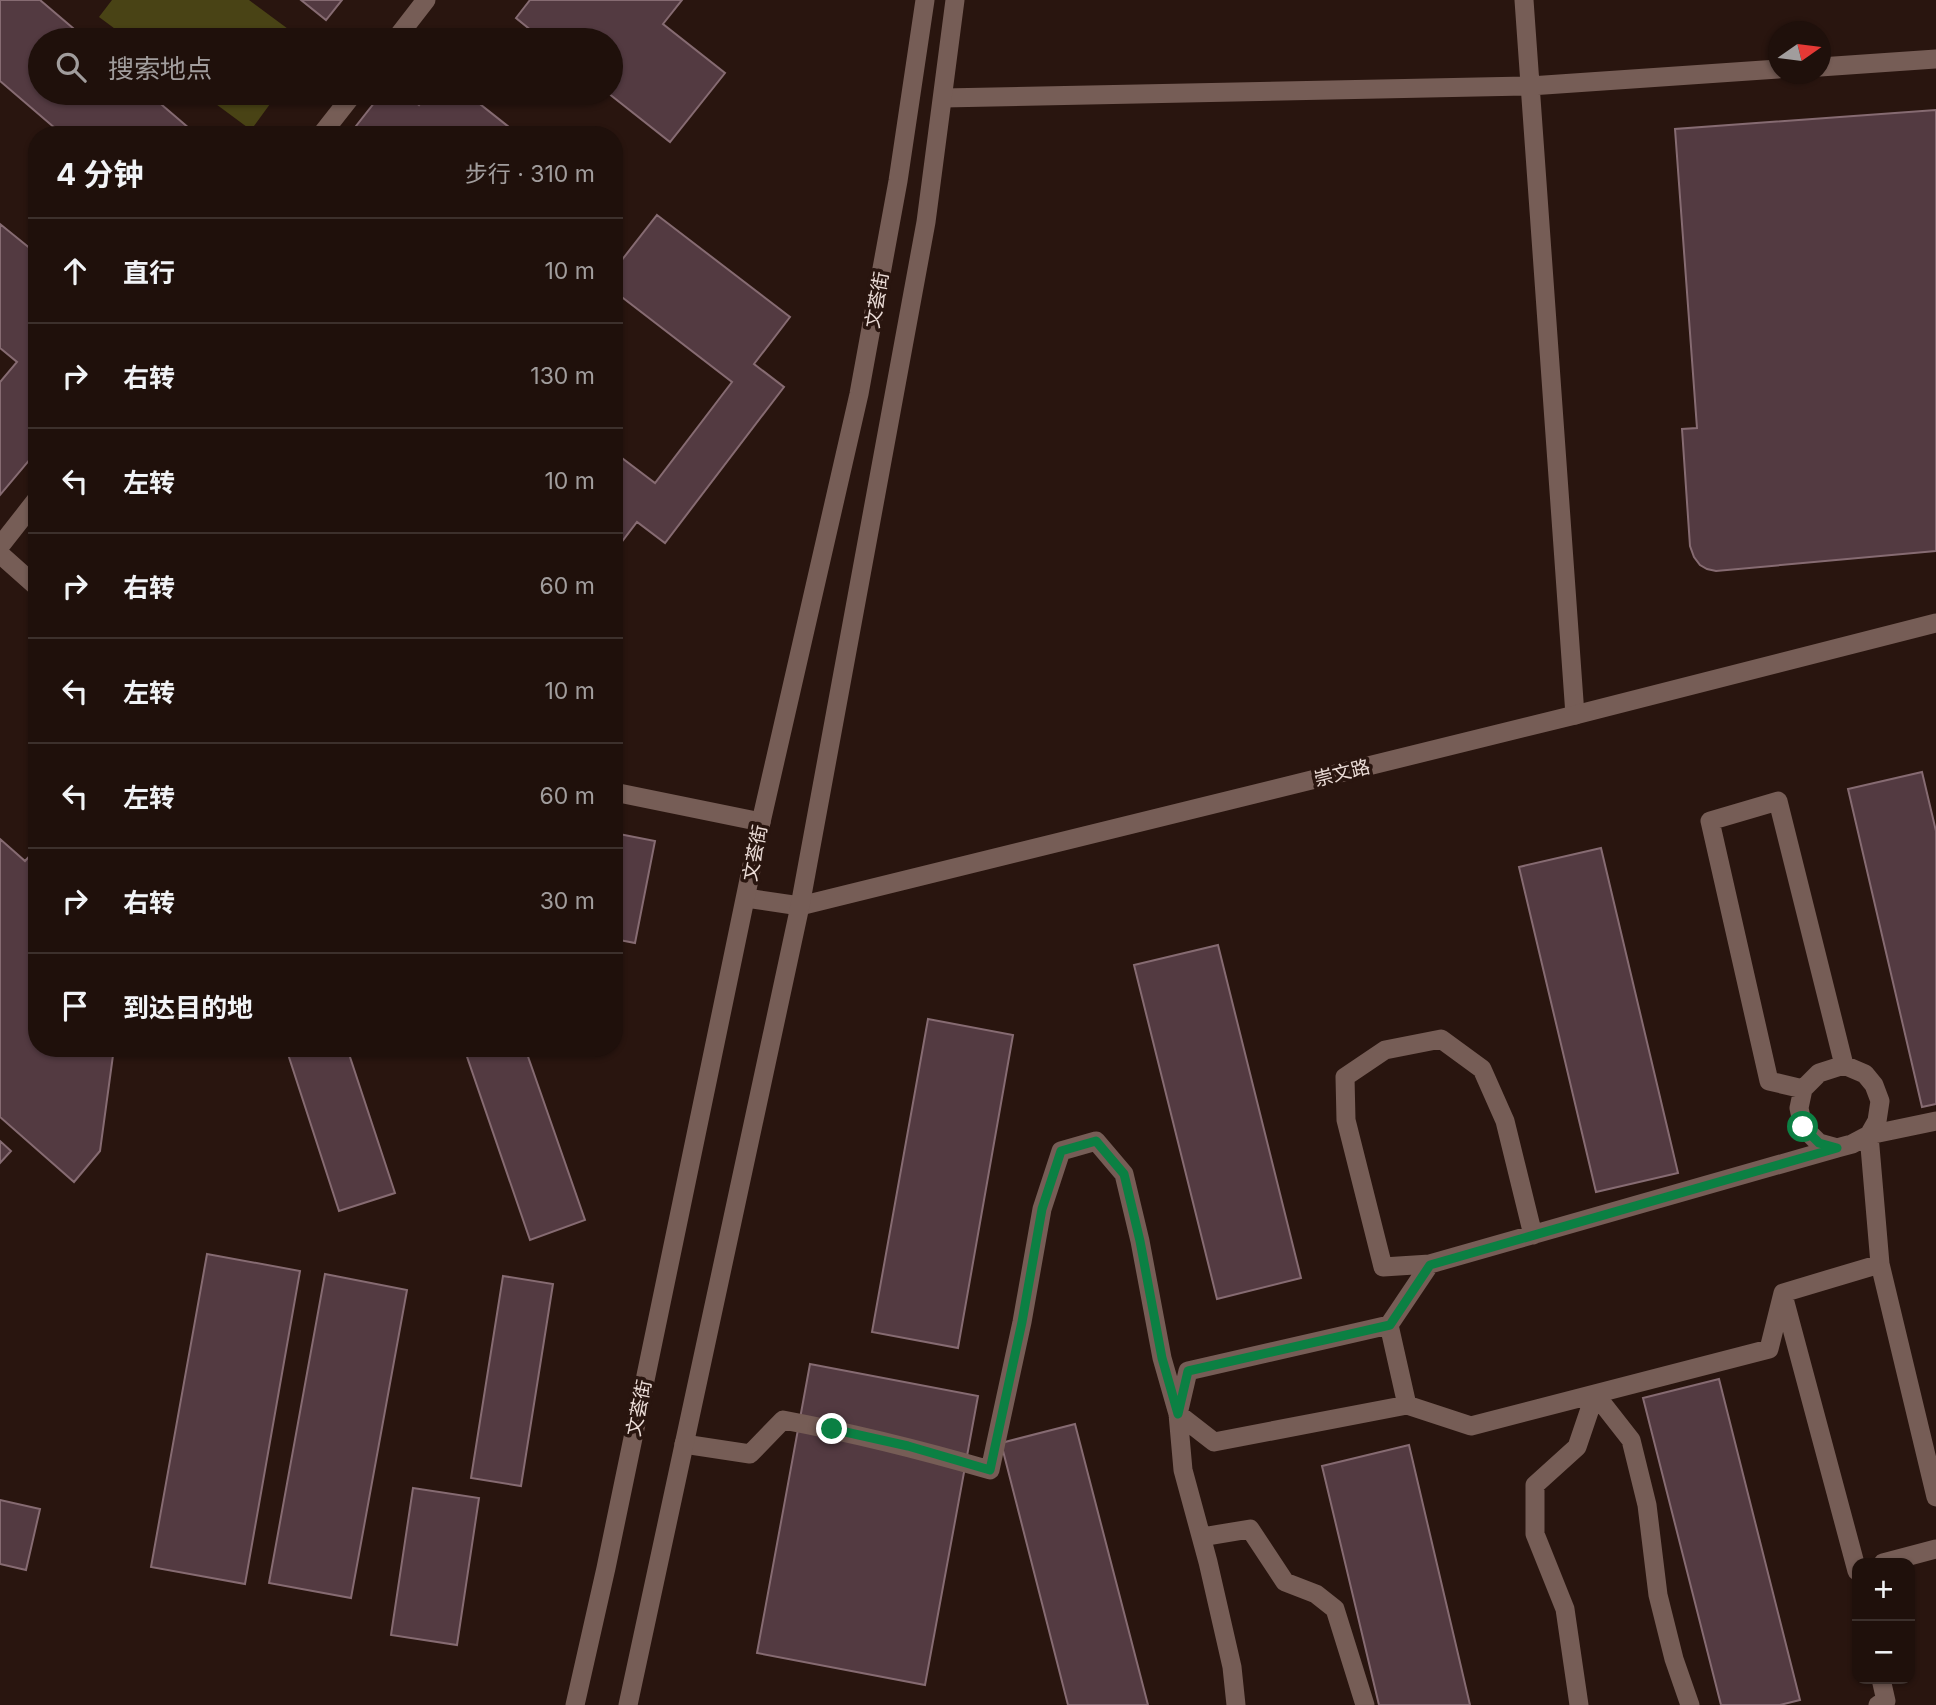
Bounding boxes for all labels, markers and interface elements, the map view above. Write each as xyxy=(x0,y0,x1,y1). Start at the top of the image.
north arrow xyxy=(1768,21,1831,84)
search box xyxy=(28,28,623,105)
icon: search xyxy=(52,48,90,86)
text: 搜索地点 xyxy=(108,53,212,84)
text: 4 分钟 xyxy=(56,156,143,192)
text: 步行 · 310 m xyxy=(465,160,595,188)
icon: ahead xyxy=(56,252,94,290)
text: 直行 xyxy=(123,257,175,288)
text: 10 m xyxy=(545,257,595,285)
street label: 文荟街 xyxy=(861,270,893,330)
icon: right xyxy=(56,357,94,395)
text: 右转 xyxy=(123,362,175,393)
text: 130 m xyxy=(530,362,595,390)
icon: left xyxy=(56,462,94,500)
text: 左转 xyxy=(123,467,175,498)
text: 10 m xyxy=(545,467,595,495)
icon: right xyxy=(56,567,94,605)
text: 右转 xyxy=(123,572,175,603)
text: 60 m xyxy=(540,572,595,600)
icon: left xyxy=(56,672,94,710)
text: 左转 xyxy=(123,677,175,708)
text: 10 m xyxy=(545,677,595,705)
street label: 崇文路 xyxy=(1312,755,1372,791)
icon: left xyxy=(56,777,94,815)
text: 左转 xyxy=(123,782,175,813)
text: 60 m xyxy=(540,782,595,810)
street label: 文荟街 xyxy=(738,823,772,883)
icon: right xyxy=(56,882,94,920)
text: 右转 xyxy=(123,887,175,918)
text: 30 m xyxy=(540,887,595,915)
icon: arrive xyxy=(56,987,94,1025)
text: 到达目的地 xyxy=(123,992,253,1023)
route start xyxy=(1787,1111,1818,1142)
street label: 文荟街 xyxy=(622,1378,656,1438)
route end xyxy=(816,1413,847,1444)
map controls xyxy=(1852,1558,1915,1684)
button: + xyxy=(1852,1558,1915,1621)
button: − xyxy=(1852,1621,1915,1684)

